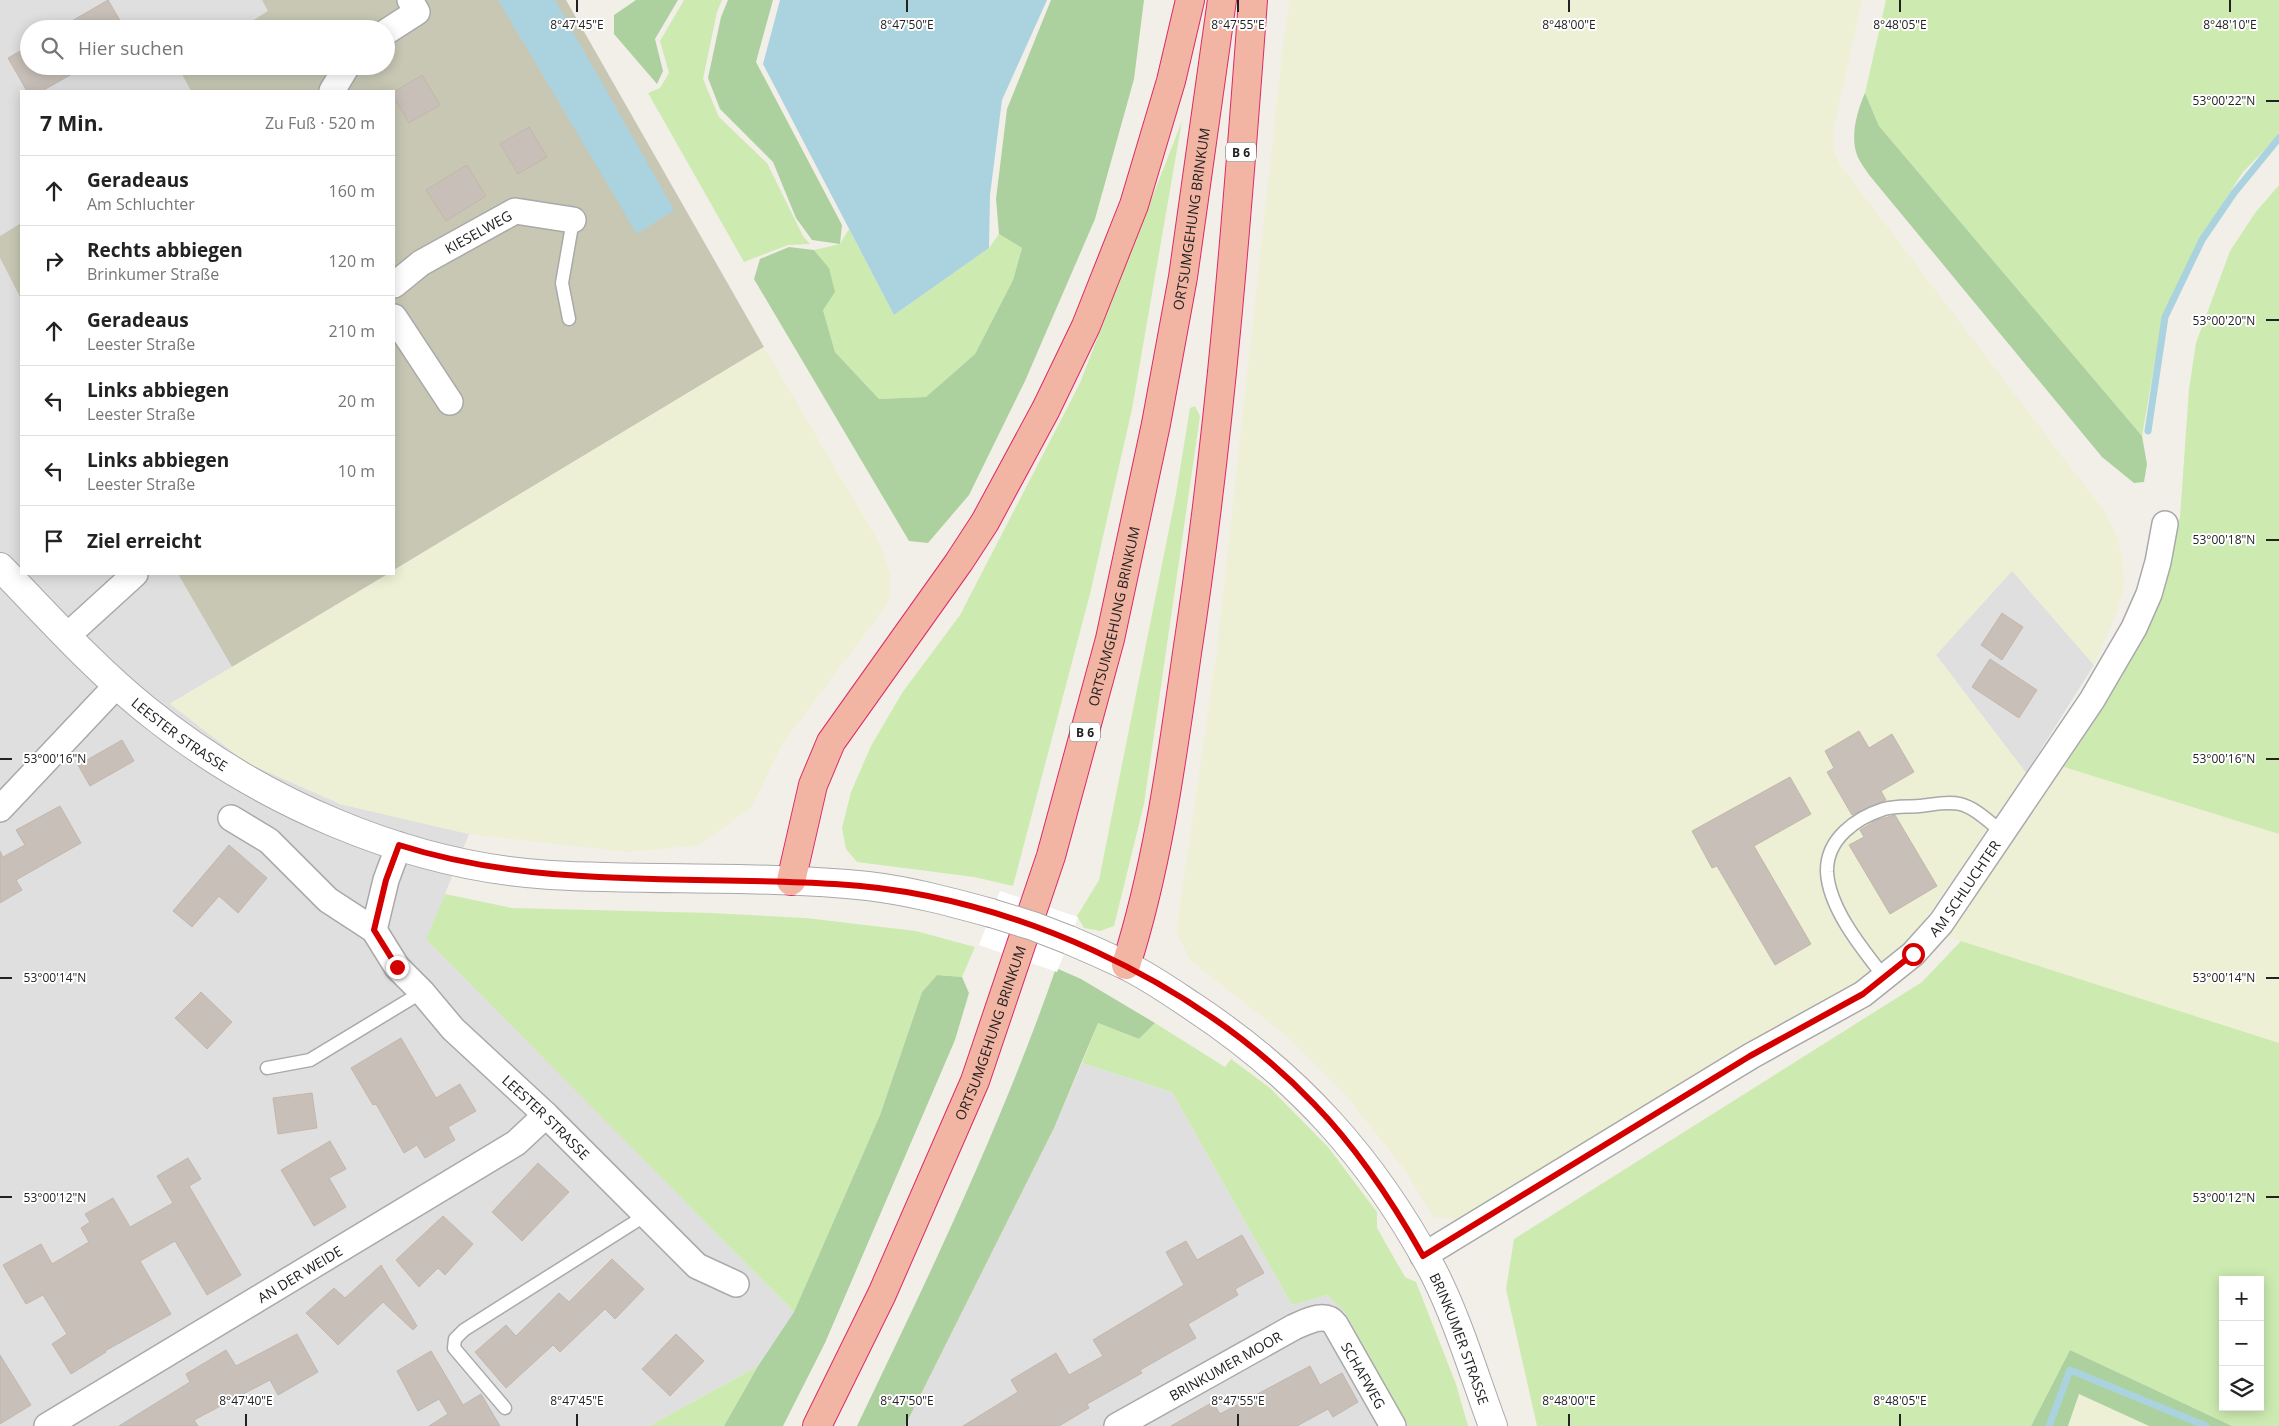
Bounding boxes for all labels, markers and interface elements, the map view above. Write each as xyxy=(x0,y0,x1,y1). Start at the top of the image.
text: 8°47'45"E xyxy=(550,16,604,33)
text: 8°47'50"E xyxy=(880,16,934,33)
text: 8°47'55"E xyxy=(1211,16,1265,33)
text: 8°48'00"E xyxy=(1542,16,1596,33)
text: 8°48'05"E xyxy=(1873,16,1927,33)
text: 8°48'10"E xyxy=(2203,16,2257,33)
search box xyxy=(20,20,395,75)
icon: search xyxy=(38,34,66,62)
text: Hier suchen xyxy=(78,35,184,61)
text: 53°00'22"N xyxy=(2193,92,2255,109)
text: 7 Min. xyxy=(40,109,103,137)
text: Zu Fuß · 520 m xyxy=(265,112,375,134)
street label: ORTSUMGEHUNG BRINKUM xyxy=(1168,126,1213,312)
road number: B 6 xyxy=(1226,142,1256,162)
text: Geradeaus xyxy=(87,167,189,193)
icon: ahead xyxy=(40,177,68,205)
text: 160 m xyxy=(329,180,375,202)
text: Am Schluchter xyxy=(87,193,195,215)
street label: KIESELWEG xyxy=(441,205,515,258)
text: Rechts abbiegen xyxy=(87,237,243,263)
icon: right xyxy=(40,247,68,275)
text: 120 m xyxy=(329,250,375,272)
text: Brinkumer Straße xyxy=(87,263,219,285)
text: Geradeaus xyxy=(87,307,189,333)
text: 53°00'20"N xyxy=(2193,312,2255,329)
icon: ahead xyxy=(40,317,68,345)
text: 210 m xyxy=(329,320,375,342)
text: Leester Straße xyxy=(87,333,195,355)
text: Links abbiegen xyxy=(87,377,229,403)
icon: left xyxy=(40,387,68,415)
text: 20 m xyxy=(338,390,375,412)
text: Leester Straße xyxy=(87,403,195,425)
text: Links abbiegen xyxy=(87,447,229,473)
icon: left xyxy=(40,457,68,485)
text: 10 m xyxy=(338,460,375,482)
text: Leester Straße xyxy=(87,473,195,495)
street label: ORTSUMGEHUNG BRINKUM xyxy=(1083,524,1143,708)
icon: arrive xyxy=(40,527,68,555)
text: Ziel erreicht xyxy=(87,528,202,554)
text: 53°00'18"N xyxy=(2193,531,2255,548)
street label: LEESTER STRASSE xyxy=(128,693,232,775)
road number: B 6 xyxy=(1070,722,1100,742)
text: 53°00'16"N xyxy=(24,750,86,767)
text: 53°00'16"N xyxy=(2193,750,2255,767)
street label: AM SCHLUCHTER xyxy=(1924,836,2004,940)
street label: ORTSUMGEHUNG BRINKUM xyxy=(950,943,1030,1123)
route start xyxy=(1902,943,1925,966)
route end xyxy=(386,956,409,979)
text: 53°00'14"N xyxy=(24,969,86,986)
text: 53°00'14"N xyxy=(2193,969,2255,986)
street label: LEESTER STRASSE xyxy=(499,1070,594,1163)
text: 53°00'12"N xyxy=(24,1189,86,1206)
text: 53°00'12"N xyxy=(2193,1189,2255,1206)
street label: AN DER WEIDE xyxy=(254,1241,346,1306)
street label: BRINKUMER STRASSE xyxy=(1426,1270,1494,1407)
map controls xyxy=(2219,1276,2264,1411)
button: + xyxy=(2219,1276,2264,1321)
button: − xyxy=(2219,1321,2264,1366)
street label: BRINKUMER MOOR xyxy=(1165,1326,1285,1405)
street label: SCHAFWEG xyxy=(1338,1338,1391,1412)
button: layers xyxy=(2219,1366,2264,1411)
text: 8°47'40"E xyxy=(219,1392,273,1409)
text: 8°47'45"E xyxy=(550,1392,604,1409)
text: 8°47'50"E xyxy=(880,1392,934,1409)
text: 8°47'55"E xyxy=(1211,1392,1265,1409)
text: 8°48'00"E xyxy=(1542,1392,1596,1409)
text: 8°48'05"E xyxy=(1873,1392,1927,1409)

